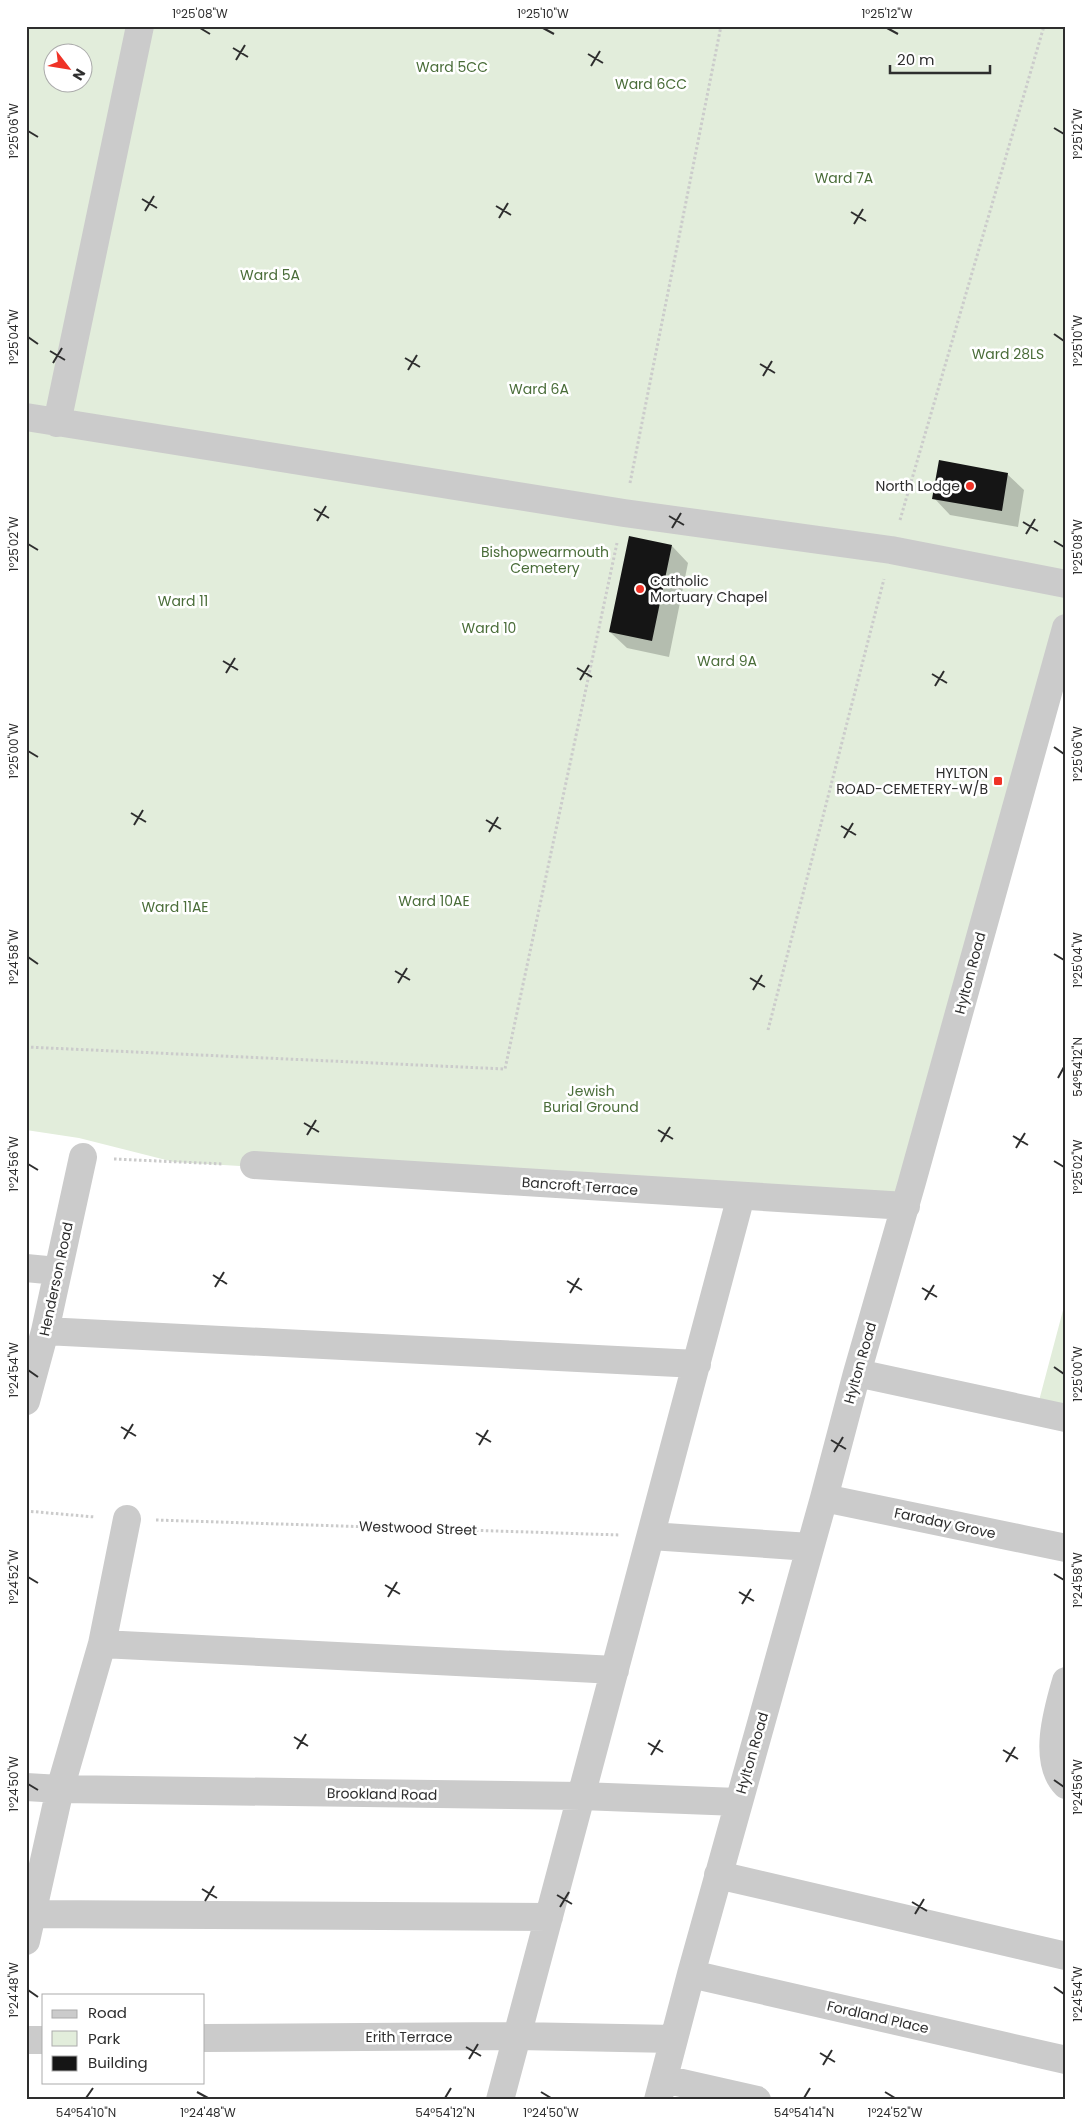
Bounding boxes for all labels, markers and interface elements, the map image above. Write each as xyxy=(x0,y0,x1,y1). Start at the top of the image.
text: 1°25'08"W xyxy=(172,5,228,22)
text: 1°25'10"W xyxy=(517,5,569,22)
text: 1°25'12"W xyxy=(861,5,913,22)
north arrow xyxy=(42,42,92,92)
scale bar xyxy=(890,42,990,74)
text: 20 m xyxy=(897,49,935,70)
park label: Ward 5CC xyxy=(416,57,488,77)
text: N xyxy=(68,65,90,84)
park label: Ward 6CC xyxy=(615,74,687,94)
text: 1°25'06"W xyxy=(5,103,22,159)
text: 1°25'12"W xyxy=(1069,108,1086,160)
park label: Ward 7A xyxy=(815,168,873,188)
park label: Ward 5A xyxy=(240,265,300,285)
text: 1°25'04"W xyxy=(5,309,22,365)
text: 1°25'10"W xyxy=(1069,315,1086,367)
park label: Ward 28LS xyxy=(972,344,1044,364)
park label: Ward 6A xyxy=(509,379,569,399)
place label: North Lodge xyxy=(876,476,960,496)
marker: North Lodge xyxy=(964,480,976,492)
text: 1°25'02"W xyxy=(5,516,22,571)
text: 1°25'08"W xyxy=(1069,519,1086,575)
park label: Bishopwearmouth Cemetery xyxy=(481,542,609,578)
place label: Catholic Mortuary Chapel xyxy=(650,571,767,607)
marker: Catholic Mortuary Chapel xyxy=(634,583,646,595)
park label: Ward 11 xyxy=(158,591,208,611)
park label: Ward 10 xyxy=(462,618,516,638)
park label: Ward 9A xyxy=(697,651,757,671)
text: 1°25'00"W xyxy=(5,723,22,779)
text: 1°25'06"W xyxy=(1069,726,1086,782)
place label: HYLTON ROAD-CEMETERY-W/B xyxy=(836,763,988,799)
marker: HYLTON ROAD-CEMETERY-W/B xyxy=(992,775,1004,787)
park label: Ward 10AE xyxy=(398,891,470,911)
park label: Ward 11AE xyxy=(141,897,209,917)
text: 1°24'58"W xyxy=(5,929,22,985)
street label: Hylton Road xyxy=(949,930,991,1016)
text: 1°25'04"W xyxy=(1069,932,1086,988)
text: 54°54'12"N xyxy=(1069,1037,1086,1097)
park label: Jewish Burial Ground xyxy=(543,1081,639,1117)
text: 1°24'56"W xyxy=(5,1136,22,1192)
text: 1°25'02"W xyxy=(1069,1139,1086,1194)
street label: Bancroft Terrace xyxy=(521,1172,639,1200)
street label: Henderson Road xyxy=(34,1220,78,1338)
street label: Hylton Road xyxy=(839,1320,881,1406)
text: 1°24'54"W xyxy=(5,1342,22,1398)
text: 1°25'00"W xyxy=(1069,1346,1086,1402)
street label: Faraday Grove xyxy=(892,1502,998,1544)
street label: Westwood Street xyxy=(359,1516,477,1540)
text: 1°24'52"W xyxy=(5,1549,22,1604)
text: 1°24'58"W xyxy=(1069,1552,1086,1608)
street label: Hylton Road xyxy=(731,1710,773,1796)
text: 1°24'50"W xyxy=(5,1756,22,1812)
text: 1°24'56"W xyxy=(1069,1759,1086,1815)
street label: Brookland Road xyxy=(327,1783,437,1805)
text: 1°24'48"W xyxy=(5,1962,22,2018)
text: 1°24'54"W xyxy=(1069,1966,1086,2022)
legend xyxy=(42,1994,205,2084)
street label: Fordland Place xyxy=(825,1996,931,2039)
text: Road xyxy=(88,2002,127,2023)
street label: Erith Terrace xyxy=(366,2027,453,2047)
text: Park xyxy=(88,2028,120,2049)
text: Building xyxy=(88,2052,148,2073)
text: 54°54'10"N xyxy=(56,2104,116,2121)
text: 1°24'48"W xyxy=(180,2104,236,2121)
text: 54°54'12"N xyxy=(415,2104,475,2121)
text: 1°24'50"W xyxy=(523,2104,579,2121)
text: 54°54'14"N xyxy=(774,2104,834,2121)
text: 1°24'52"W xyxy=(868,2104,923,2121)

